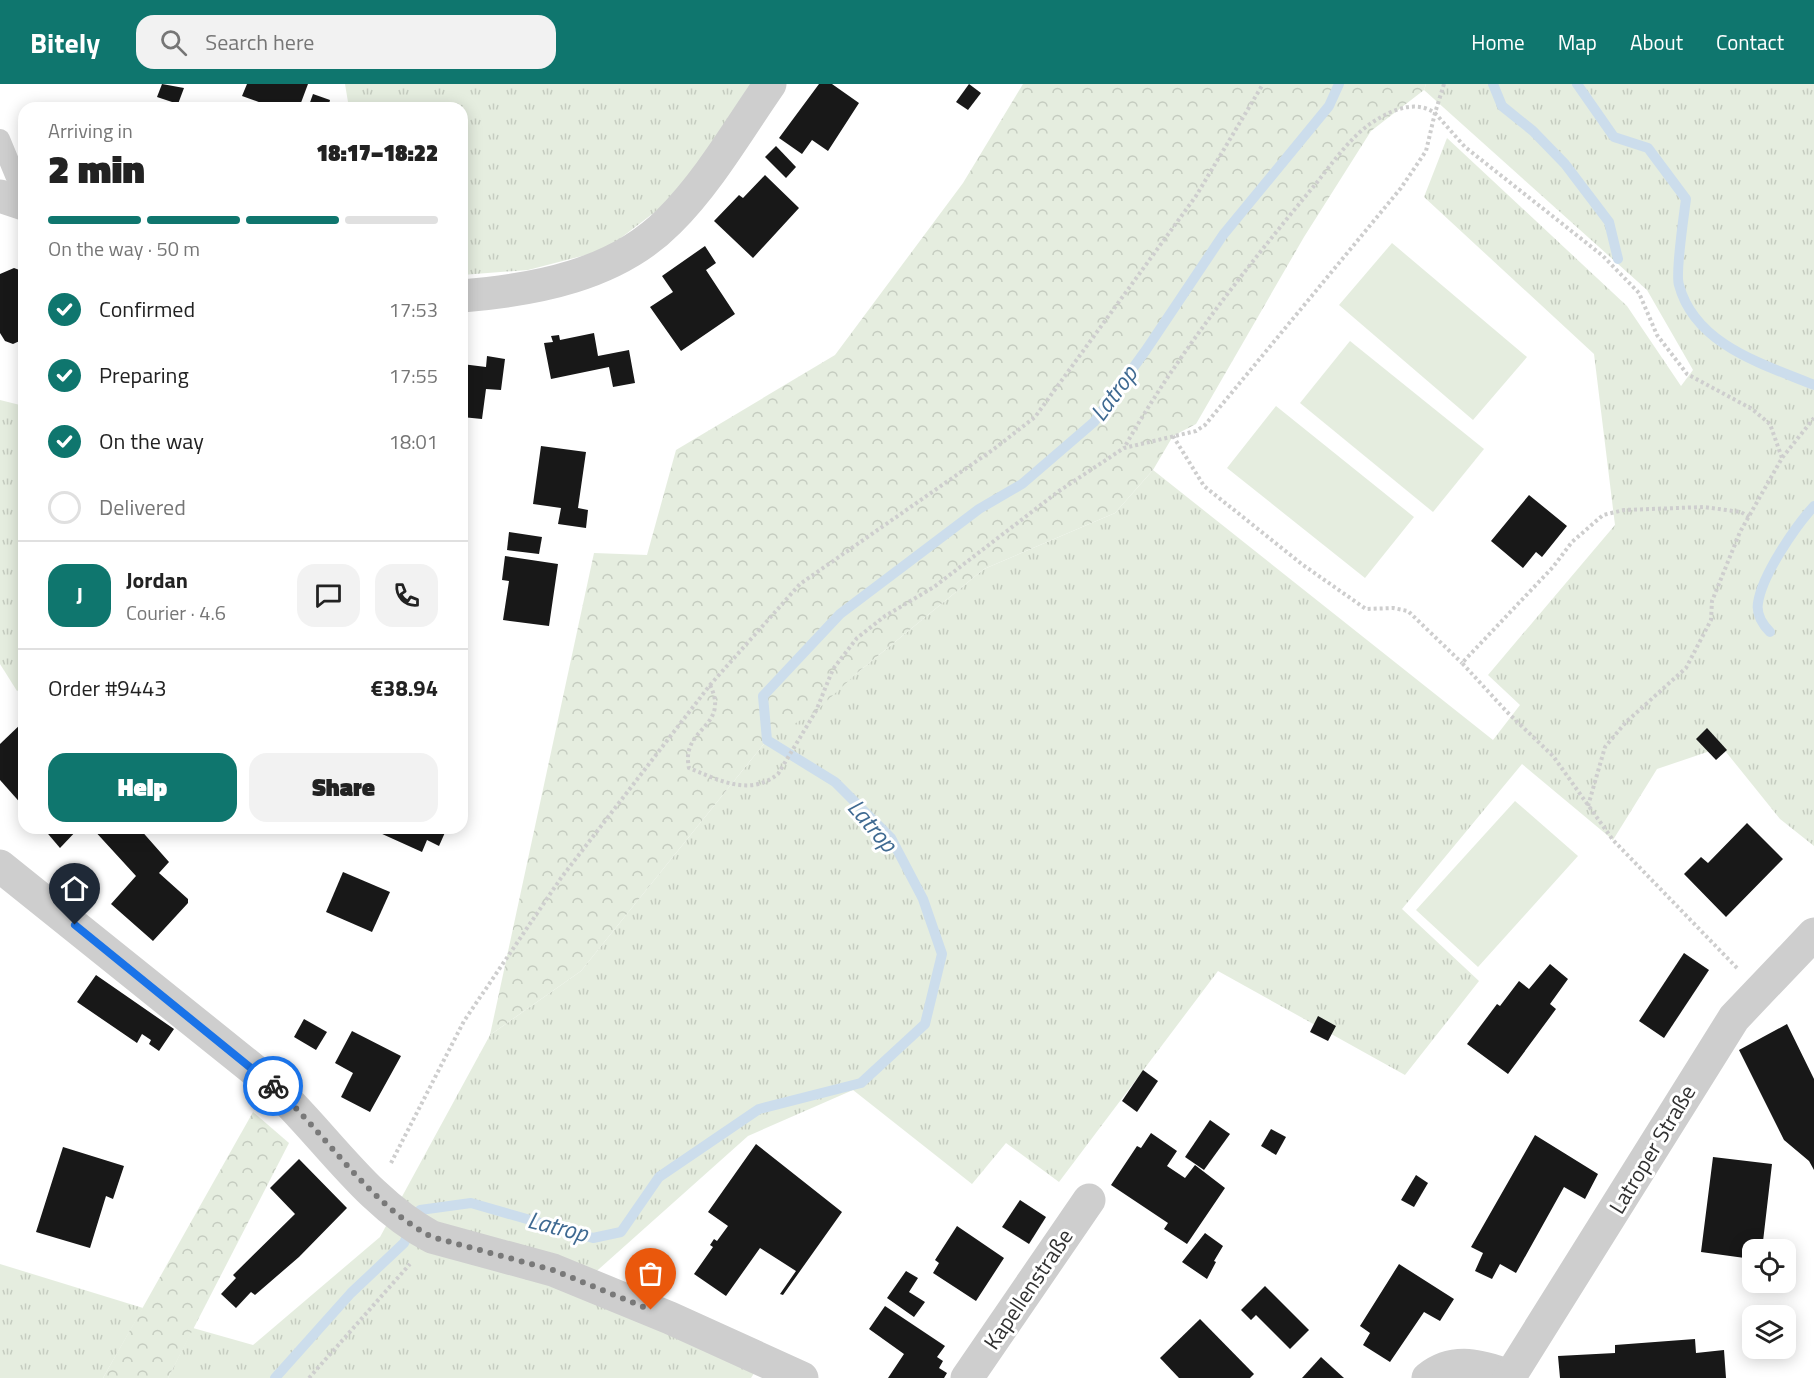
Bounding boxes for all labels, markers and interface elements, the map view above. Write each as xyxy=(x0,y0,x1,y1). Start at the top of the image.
search box xyxy=(136,15,556,69)
text: Bitely xyxy=(30,21,100,64)
text: Search here xyxy=(205,25,314,59)
icon: search xyxy=(157,26,190,59)
text: Home xyxy=(1471,26,1525,58)
text: Map xyxy=(1558,26,1597,58)
text: About xyxy=(1630,26,1683,58)
text: Contact xyxy=(1716,26,1784,58)
text: Arriving in xyxy=(48,115,133,146)
text: 18:17–18:22 xyxy=(316,136,438,170)
text: 2 min xyxy=(48,139,145,198)
text: On the way · 50 m xyxy=(48,233,200,264)
text: Confirmed xyxy=(99,292,195,326)
icon: check xyxy=(48,293,81,326)
text: 17:53 xyxy=(389,294,438,325)
water label: Latrop xyxy=(1081,357,1146,428)
text: Preparing xyxy=(99,358,189,392)
icon: check xyxy=(48,359,81,392)
text: 17:55 xyxy=(389,360,438,391)
text: On the way xyxy=(99,424,204,458)
icon: check xyxy=(48,425,81,458)
text: 18:01 xyxy=(389,426,438,457)
text: Delivered xyxy=(99,490,186,524)
text: Jordan xyxy=(126,563,188,597)
button: chat xyxy=(297,564,360,627)
button: phone xyxy=(375,564,438,627)
text: J xyxy=(76,578,83,612)
text: Courier · 4.6 xyxy=(126,597,226,628)
text: Order #9443 xyxy=(48,671,167,705)
text: €38.94 xyxy=(371,671,438,705)
button: Help xyxy=(48,753,237,822)
button: Share xyxy=(249,753,438,822)
water label: Latrop xyxy=(839,790,907,861)
pin xyxy=(49,863,100,925)
icon: home xyxy=(58,872,91,905)
courier xyxy=(243,1056,303,1116)
icon: bike xyxy=(257,1070,290,1103)
street label: Latroper Straße xyxy=(1600,1078,1704,1220)
water label: Latrop xyxy=(524,1201,593,1251)
street label: Kapellenstraße xyxy=(975,1222,1081,1356)
map controls xyxy=(1742,1239,1796,1359)
button: locate xyxy=(1742,1239,1796,1293)
pin xyxy=(625,1248,676,1310)
icon: bag xyxy=(634,1257,667,1290)
button: layers xyxy=(1742,1305,1796,1359)

